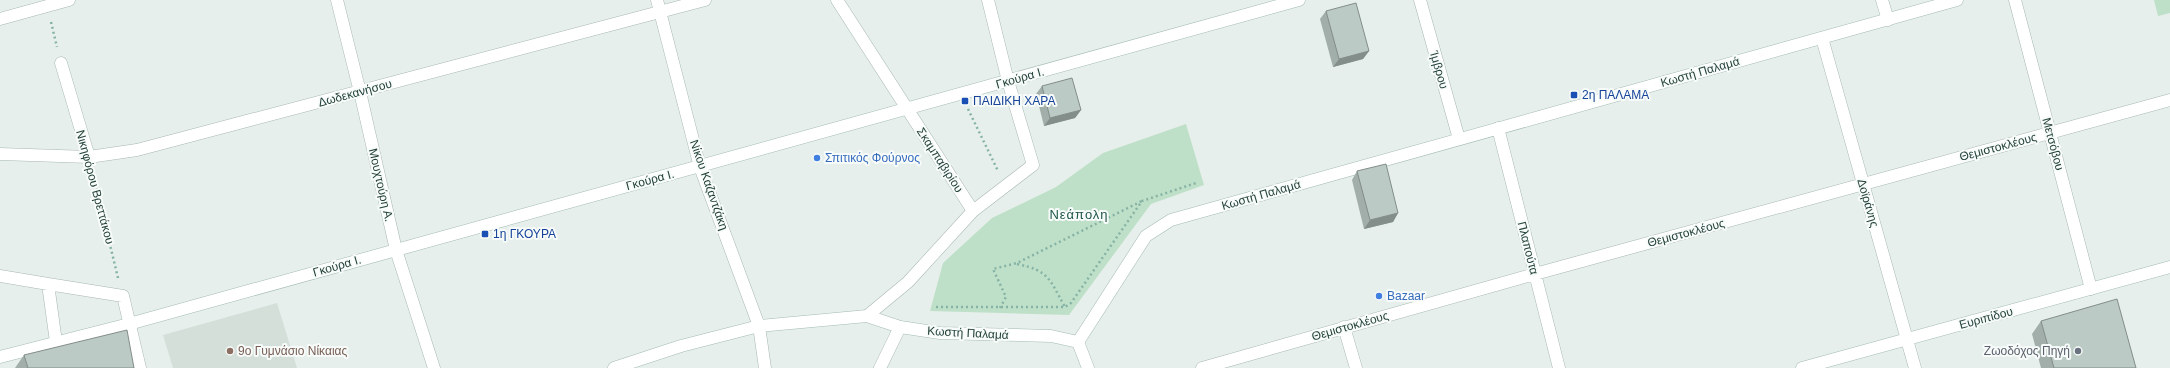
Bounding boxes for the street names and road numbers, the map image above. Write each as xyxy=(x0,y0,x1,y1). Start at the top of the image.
street label: Ίμβρου xyxy=(1427,49,1451,90)
street label: Κωστή Παλαμά xyxy=(1659,54,1741,90)
street label: Γκούρα Ι. xyxy=(994,64,1046,92)
street label: Δωδεκανήσου xyxy=(317,76,393,110)
street label: Μετσόβου xyxy=(2039,116,2067,172)
street label: Σκαμπαβιρίου xyxy=(914,125,966,195)
street label: Νικηφόρου Βρεττάκου xyxy=(73,129,117,245)
street label: Θεμιστοκλέους xyxy=(1958,130,2038,164)
street label: Νίκου Καζαντζάκη xyxy=(687,138,731,232)
street label: Μουχτούρη Α. xyxy=(366,147,396,223)
street label: Γκούρα Ι. xyxy=(624,167,676,193)
street label: Κωστή Παλαμά xyxy=(1220,177,1302,213)
street label: Δοϊράνης xyxy=(1854,177,1882,229)
street label: Θεμιστοκλέους xyxy=(1646,216,1726,250)
street label: Πλαπούτα xyxy=(1515,220,1541,276)
street label: Γκούρα Ι. xyxy=(311,252,363,280)
street label: Ευριπίδου xyxy=(1958,304,2014,332)
street label: Θεμιστοκλέους xyxy=(1310,308,1390,344)
street label: Κωστή Παλαμά xyxy=(927,324,1009,342)

